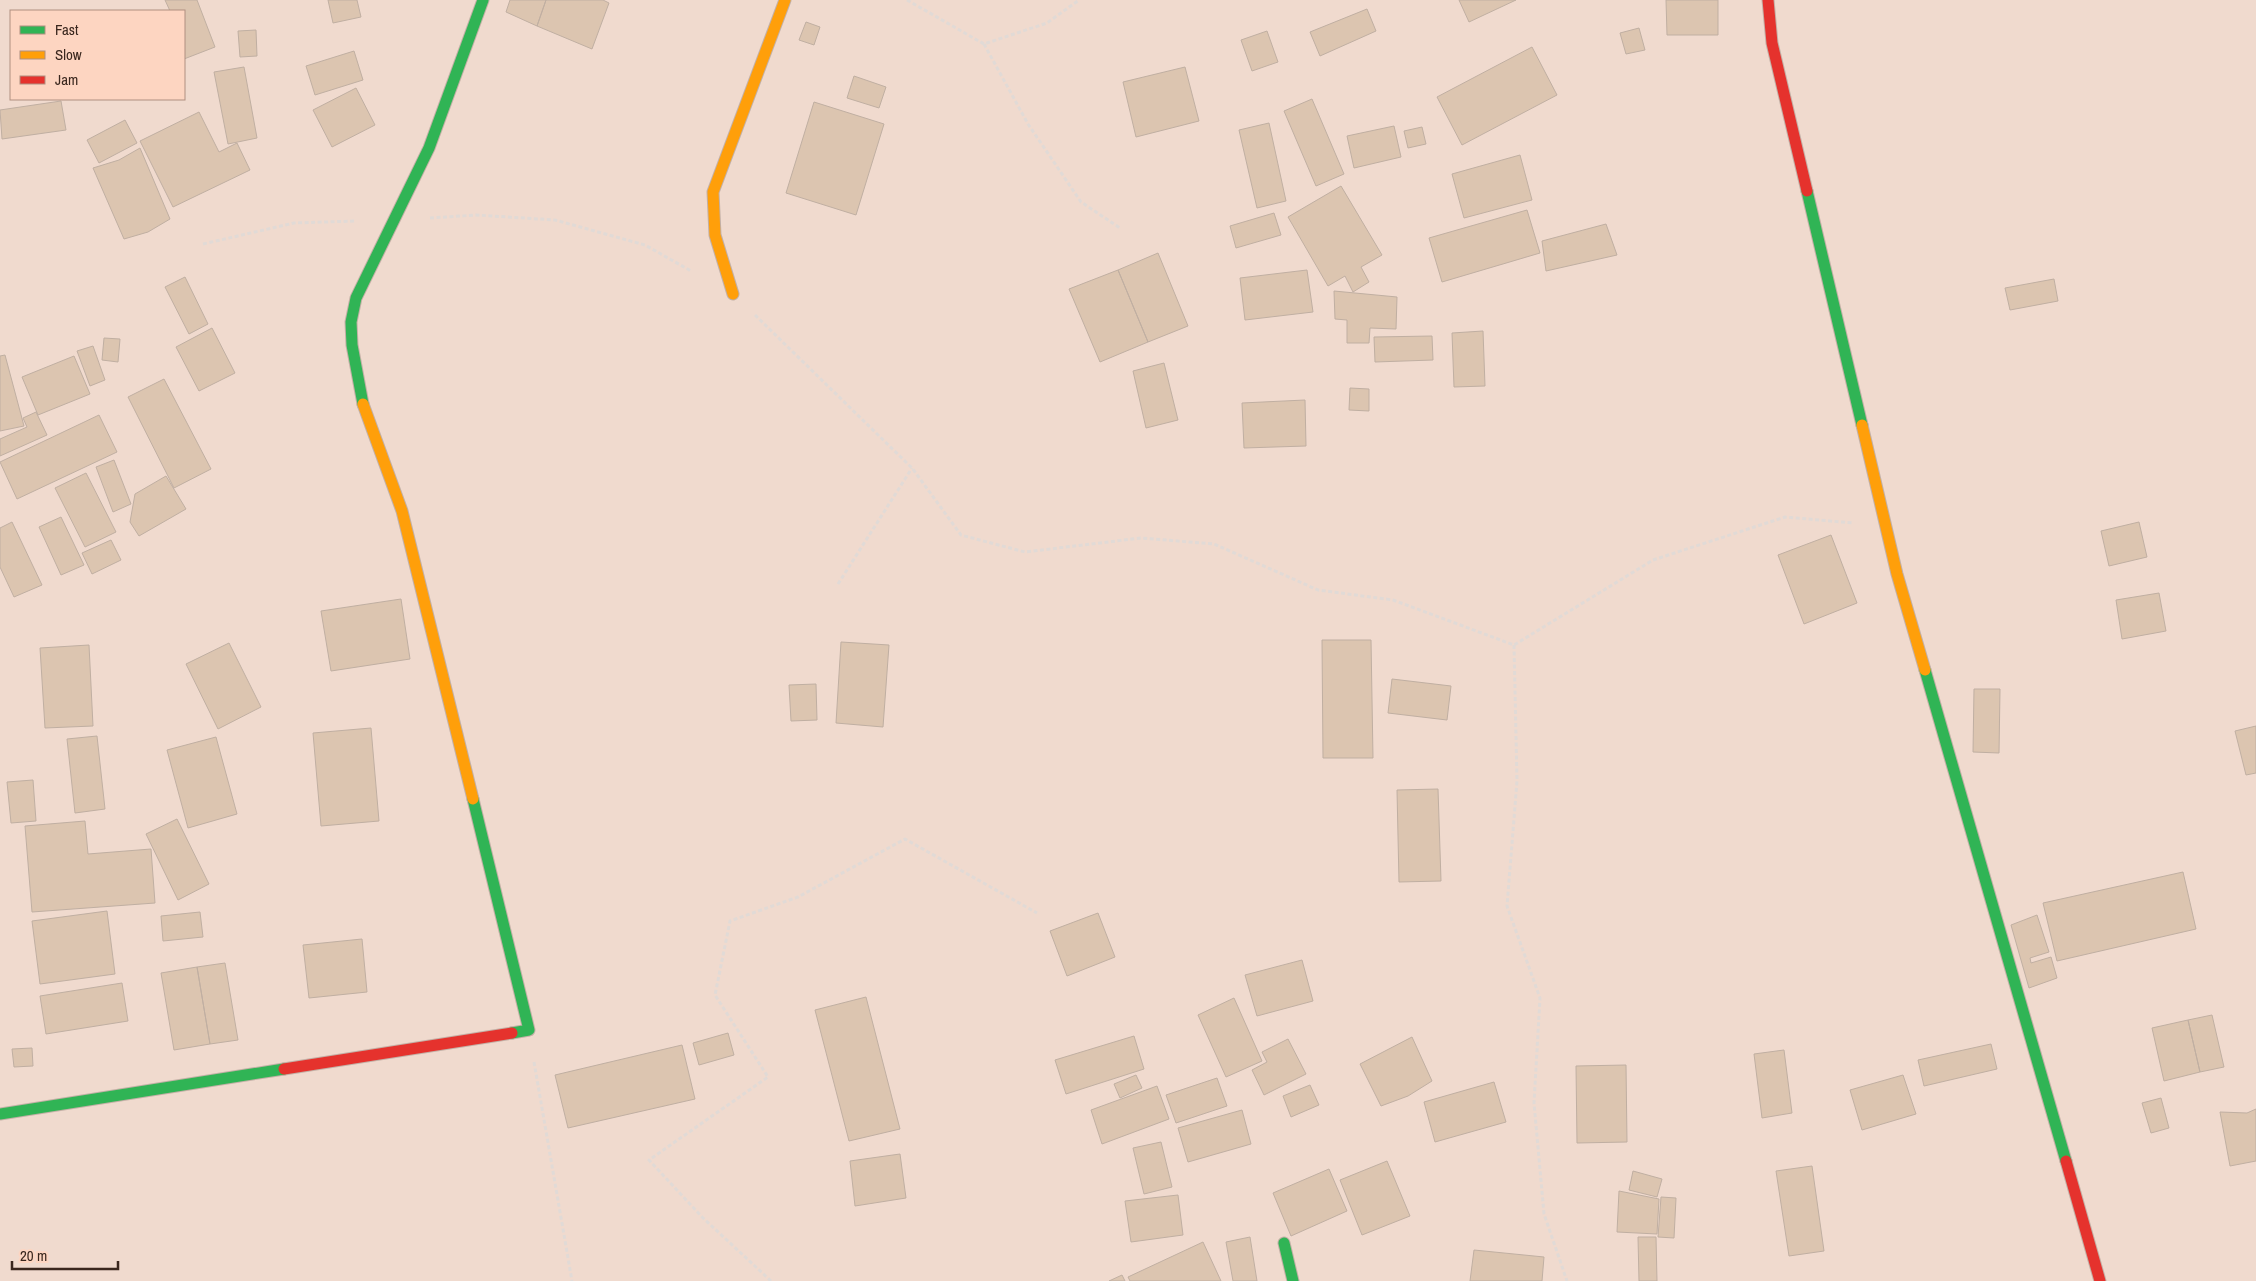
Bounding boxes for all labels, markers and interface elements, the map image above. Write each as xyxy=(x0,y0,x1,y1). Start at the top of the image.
legend xyxy=(10,10,185,100)
text: Fast xyxy=(55,19,79,40)
text: Slow xyxy=(55,44,82,65)
text: Jam xyxy=(55,69,78,90)
scale bar xyxy=(12,1238,119,1270)
text: 20 m xyxy=(20,1245,47,1266)

